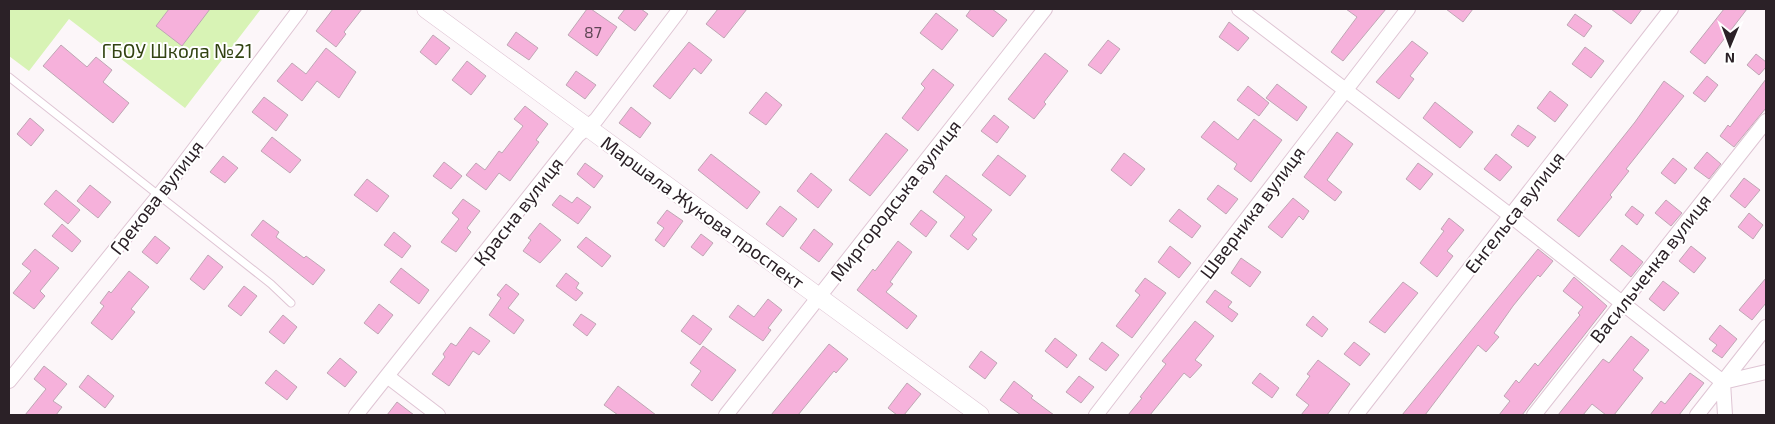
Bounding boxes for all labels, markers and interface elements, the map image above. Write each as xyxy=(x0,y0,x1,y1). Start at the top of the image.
north arrow xyxy=(1705,20,1755,70)
house number: 87 xyxy=(584,22,602,41)
park label: ГБОУ Школа №21 xyxy=(101,39,253,62)
text: N xyxy=(1725,50,1735,67)
street label: Миргородська вулиця xyxy=(825,115,966,286)
street label: Маршала Жукова проспект xyxy=(596,131,809,294)
street label: Грекова вулиця xyxy=(104,135,209,259)
street label: Шверника вулиця xyxy=(1195,141,1310,283)
street label: Енгельса вулиця xyxy=(1459,146,1570,278)
street label: Красна вулиця xyxy=(468,152,568,270)
street label: Васильченка вулиця xyxy=(1585,189,1716,348)

